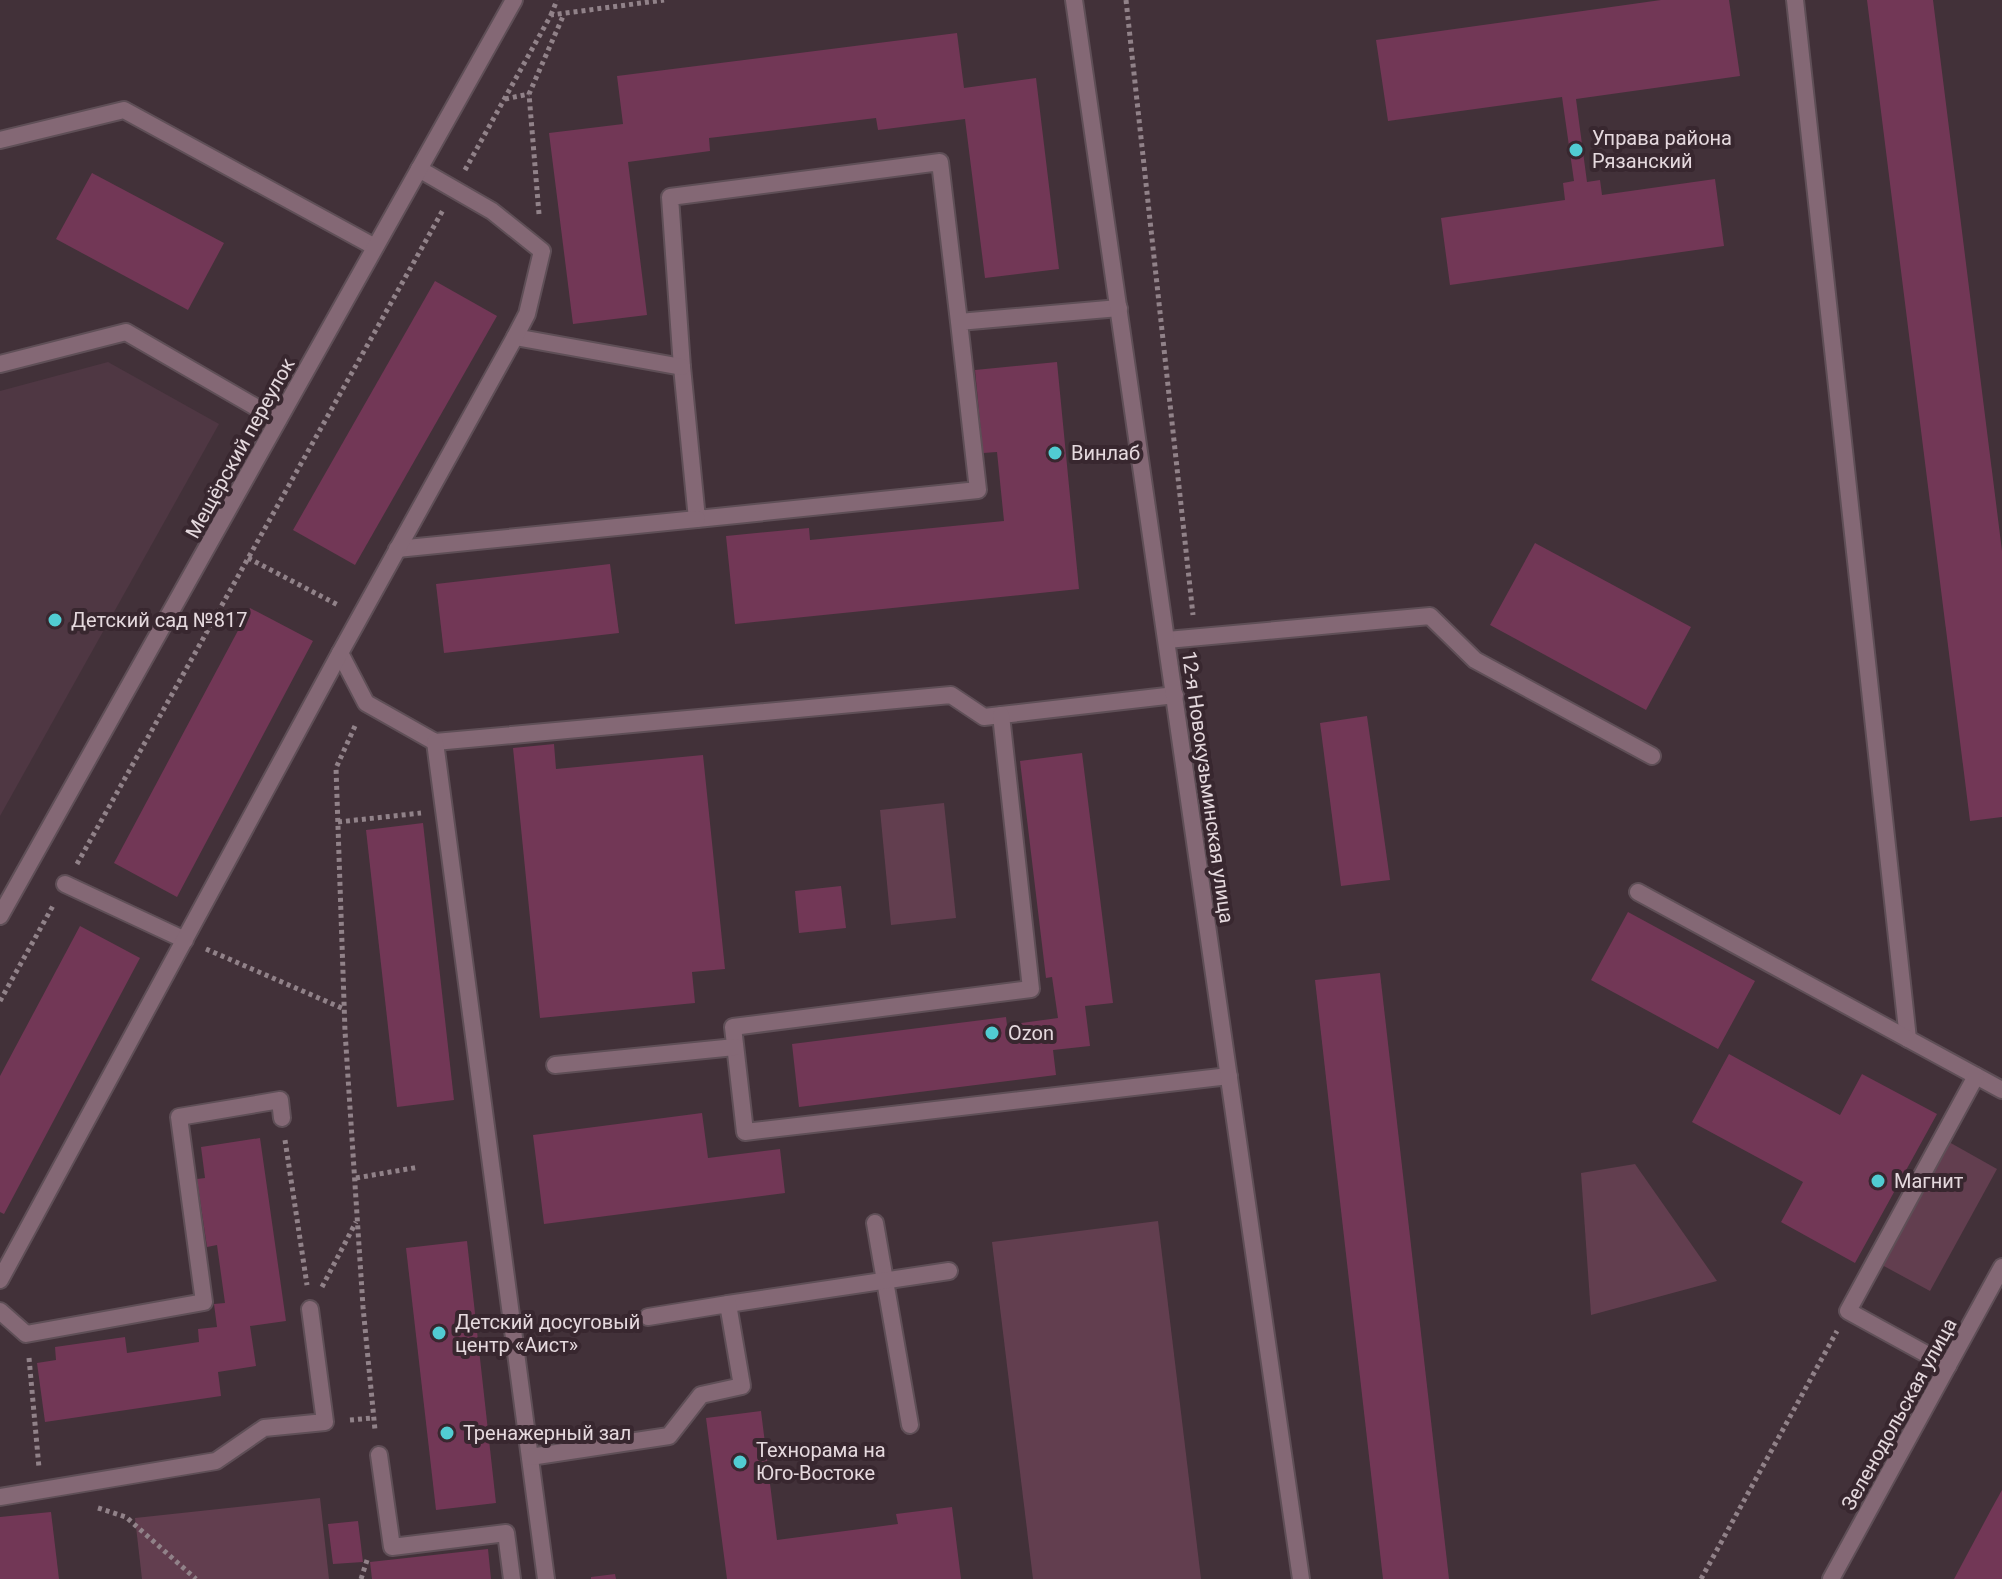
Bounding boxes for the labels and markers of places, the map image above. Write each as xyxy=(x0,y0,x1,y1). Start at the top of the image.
place label: Управа района Рязанский xyxy=(1592,126,1732,173)
marker: Управа района Рязанский xyxy=(1567,141,1585,159)
place label: Винлаб xyxy=(1071,441,1140,465)
marker: Винлаб xyxy=(1046,444,1064,462)
place label: Детский сад №817 xyxy=(71,608,247,632)
marker: Детский сад №817 xyxy=(46,611,64,629)
place label: Ozon xyxy=(1008,1021,1054,1045)
marker: Ozon xyxy=(983,1024,1001,1042)
place label: Магнит xyxy=(1894,1169,1964,1193)
marker: Магнит xyxy=(1869,1172,1887,1190)
place label: Детский досуговый центр «Аист» xyxy=(455,1310,640,1357)
marker: Детский досуговый центр «Аист» xyxy=(430,1324,448,1342)
place label: Тренажерный зал xyxy=(463,1421,631,1445)
marker: Тренажерный зал xyxy=(438,1424,456,1442)
place label: Технорама на Юго-Востоке xyxy=(756,1438,886,1485)
marker: Технорама на Юго-Востоке xyxy=(731,1453,749,1471)

